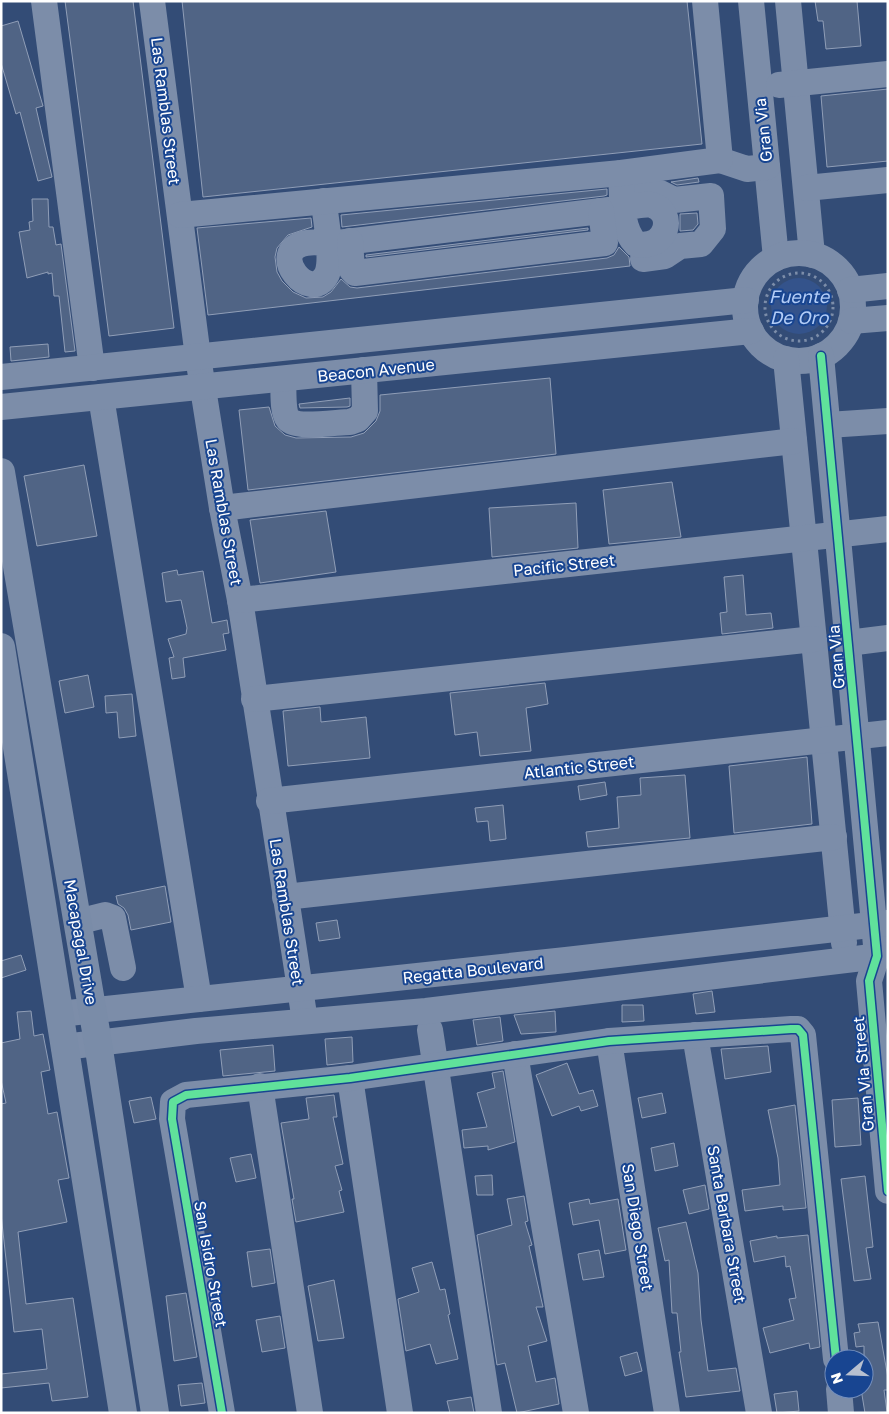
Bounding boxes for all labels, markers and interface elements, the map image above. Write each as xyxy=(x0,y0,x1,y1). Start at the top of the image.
street label: Las Ramblas Street xyxy=(147,36,185,186)
street label: Gran Via xyxy=(750,97,776,163)
water label: Fuente De Oro xyxy=(769,285,831,328)
street label: Beacon Avenue xyxy=(316,354,436,386)
street label: Las Ramblas Street xyxy=(201,437,247,587)
street label: Pacific Street xyxy=(512,550,616,580)
street label: Gran Via xyxy=(823,624,849,690)
street label: Atlantic Street xyxy=(523,751,635,783)
street label: Las Ramblas Street xyxy=(266,837,308,987)
street label: Macapagal Drive xyxy=(60,878,102,1006)
street label: Regatta Boulevard xyxy=(401,953,545,987)
street label: Gran Via Street xyxy=(848,1016,878,1132)
street label: Santa Barbara Street xyxy=(703,1144,751,1304)
street label: San Diego Street xyxy=(618,1162,658,1292)
street label: San Isidro Street xyxy=(190,1199,232,1329)
north arrow xyxy=(824,1349,874,1399)
text: N xyxy=(826,1371,846,1386)

